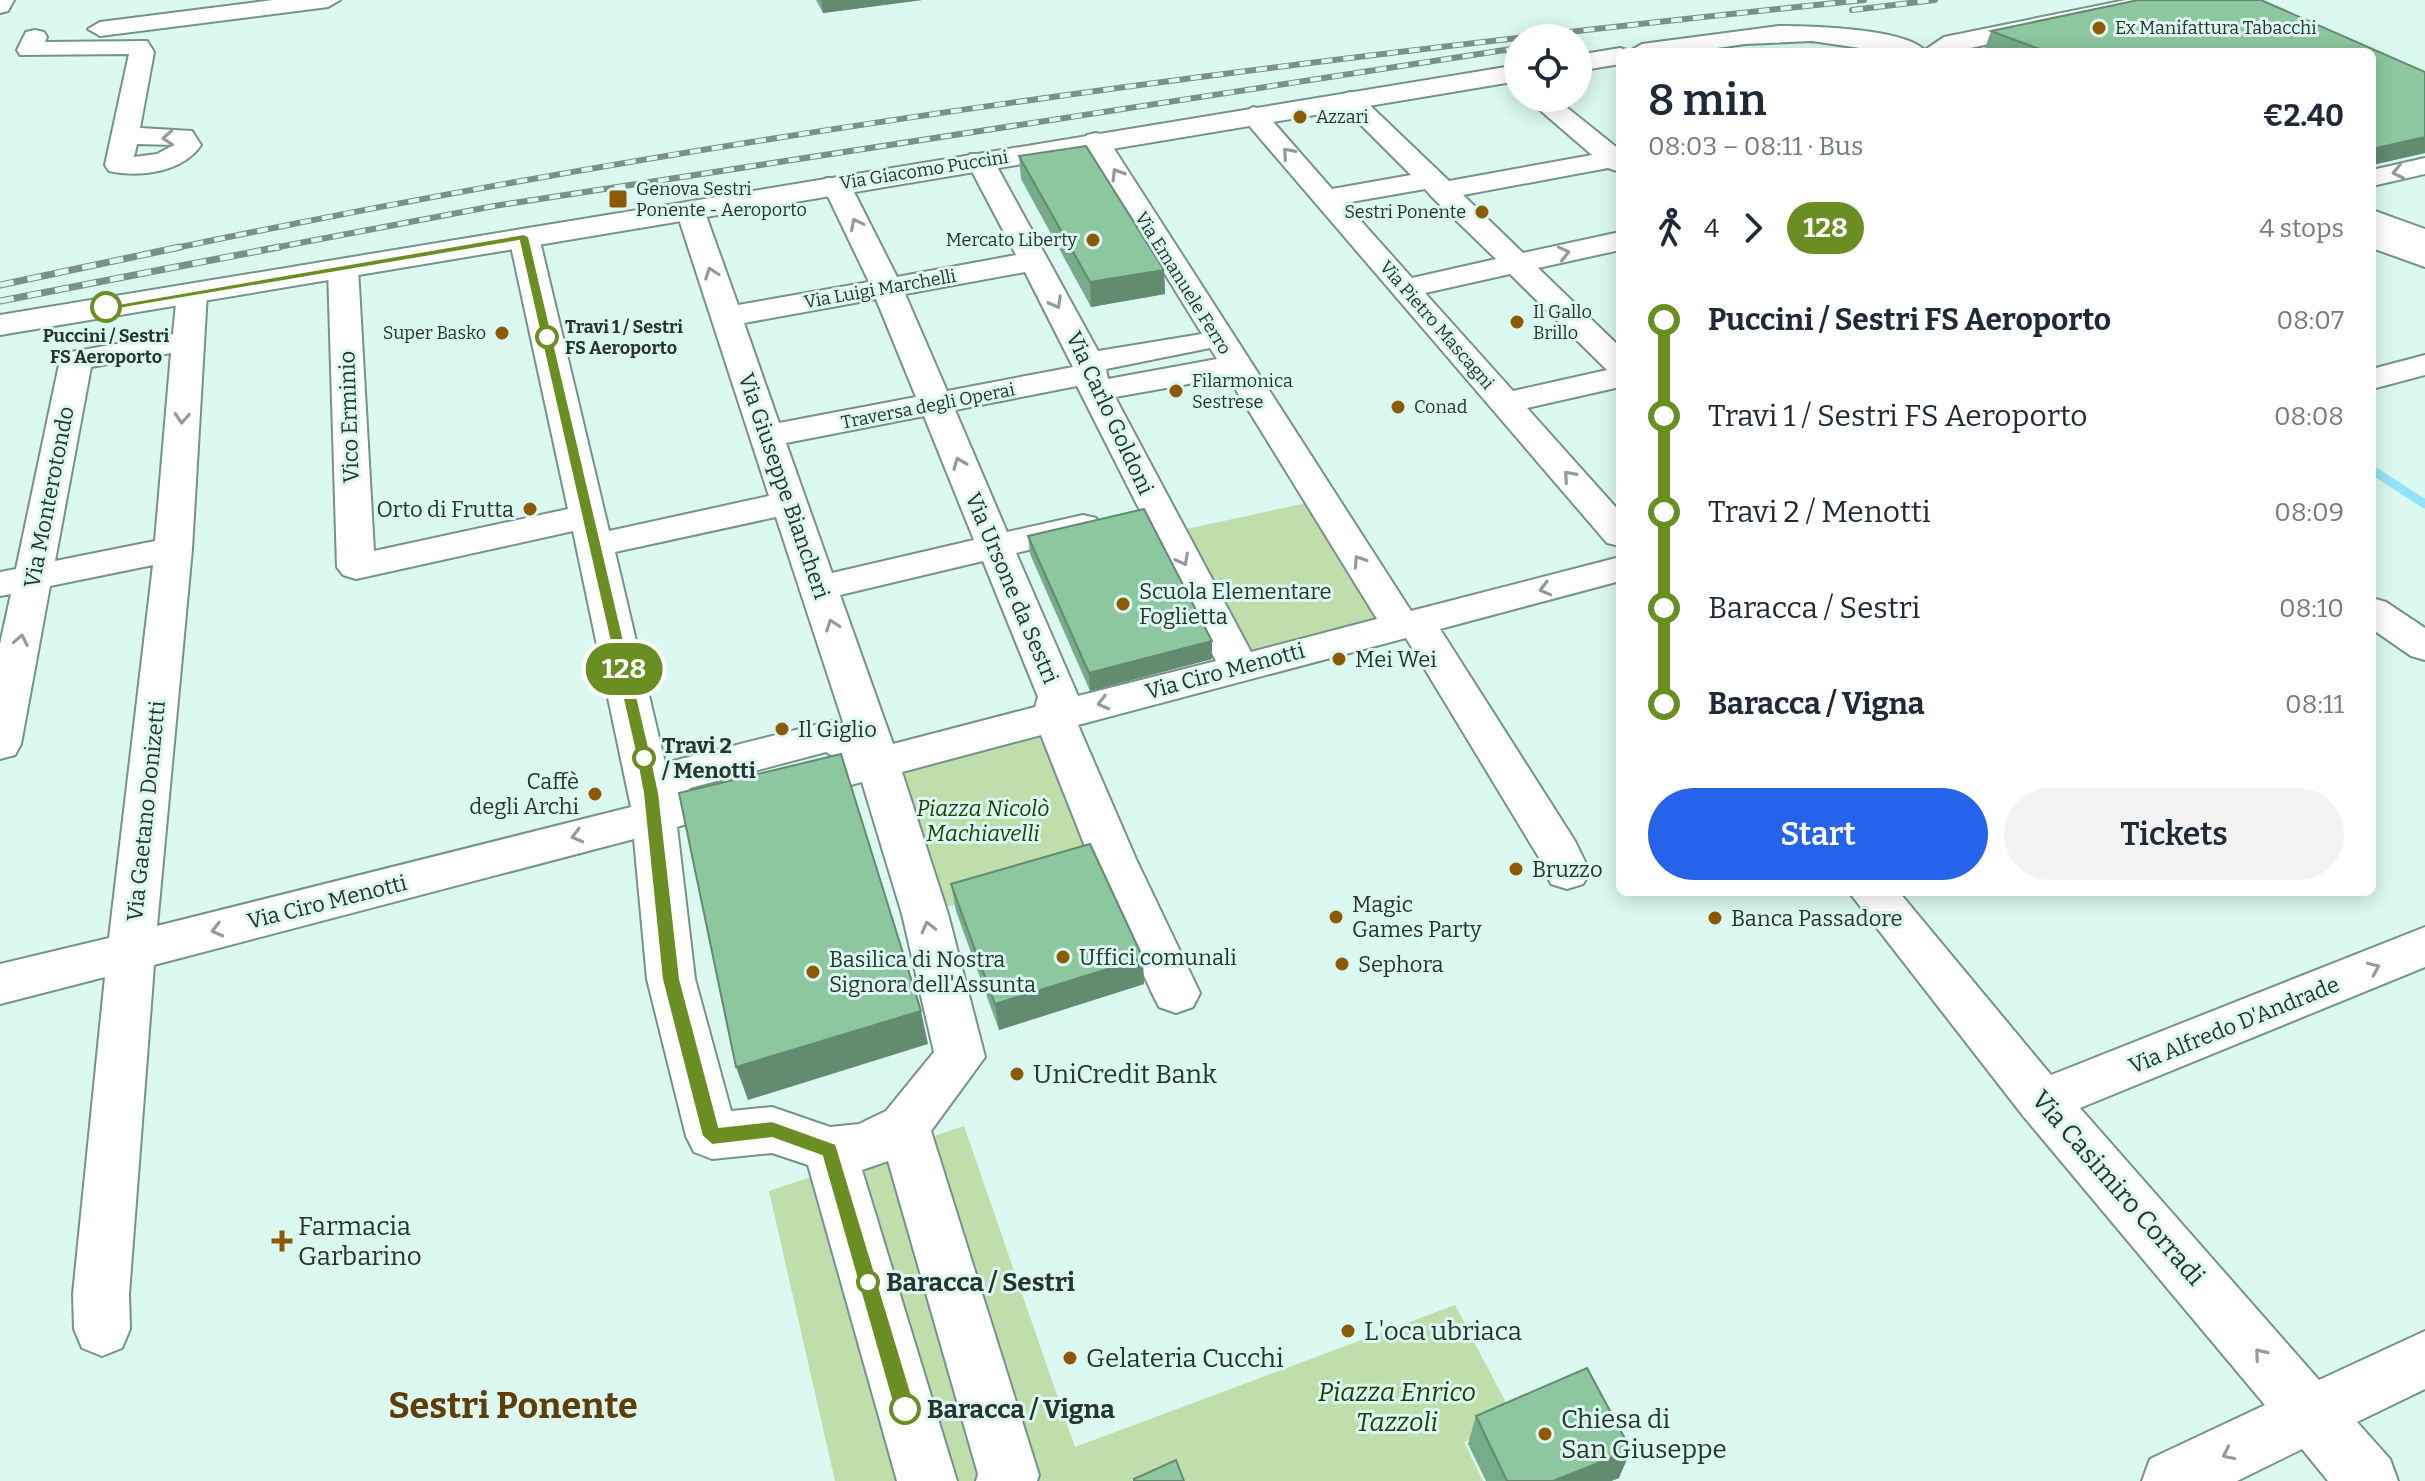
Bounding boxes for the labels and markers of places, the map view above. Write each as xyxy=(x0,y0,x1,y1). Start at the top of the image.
place label: Ex Manifattura Tabacchi xyxy=(2115,17,2317,39)
marker: Ex Manifattura Tabacchi xyxy=(2090,19,2108,37)
place label: Azzari xyxy=(1316,106,1369,128)
marker: Azzari xyxy=(1291,108,1309,126)
place label: Genova Sestri Ponente - Aeroporto xyxy=(636,178,807,221)
marker: Genova Sestri Ponente - Aeroporto xyxy=(607,188,629,210)
place label: Sestri Ponente xyxy=(1344,201,1466,223)
marker: Sestri Ponente xyxy=(1473,203,1491,221)
place label: Mercato Liberty xyxy=(946,229,1077,251)
marker: Mercato Liberty xyxy=(1084,231,1102,249)
marker: Puccini / Sestri FS Aeroporto xyxy=(91,292,121,322)
place label: Il Gallo Brillo xyxy=(1533,301,1592,344)
marker: Il Gallo Brillo xyxy=(1508,313,1526,331)
place label: Travi 1 / Sestri FS Aeroporto xyxy=(565,316,683,359)
place label: Super Basko xyxy=(383,322,486,344)
marker: Super Basko xyxy=(493,324,511,342)
place label: Puccini / Sestri FS Aeroporto xyxy=(43,325,170,368)
marker: Travi 1 / Sestri FS Aeroporto xyxy=(536,326,558,348)
place label: Filarmonica Sestrese xyxy=(1192,370,1293,413)
marker: Filarmonica Sestrese xyxy=(1167,382,1185,400)
place label: Conad xyxy=(1414,396,1468,418)
marker: Conad xyxy=(1389,398,1407,416)
place label: Orto di Frutta xyxy=(377,496,514,523)
marker: Orto di Frutta xyxy=(521,500,539,518)
place label: Scuola Elementare Foglietta xyxy=(1139,578,1332,630)
marker: Scuola Elementare Foglietta xyxy=(1114,595,1132,613)
place label: Mei Wei xyxy=(1355,646,1437,673)
marker: Mei Wei xyxy=(1330,650,1348,668)
place label: Il Giglio xyxy=(798,716,877,743)
marker: Il Giglio xyxy=(773,720,791,738)
place label: Travi 2 / Menotti xyxy=(661,732,756,784)
marker: Travi 2 / Menotti xyxy=(633,747,655,769)
place label: Caffè degli Archi xyxy=(469,768,579,820)
marker: Caffè degli Archi xyxy=(586,785,604,803)
place label: Bruzzo xyxy=(1532,856,1603,883)
marker: Bruzzo xyxy=(1507,860,1525,878)
place label: Magic Games Party xyxy=(1352,891,1482,943)
place label: Banca Passadore xyxy=(1731,905,1903,932)
marker: Magic Games Party xyxy=(1327,908,1345,926)
marker: Banca Passadore xyxy=(1706,909,1724,927)
place label: Uffici comunali xyxy=(1079,944,1237,971)
place label: Basilica di Nostra Signora dell'Assunta xyxy=(829,946,1036,998)
marker: Uffici comunali xyxy=(1054,948,1072,966)
place label: Sephora xyxy=(1358,951,1443,978)
marker: Sephora xyxy=(1333,955,1351,973)
marker: Basilica di Nostra Signora dell'Assunta xyxy=(804,963,822,981)
place label: UniCredit Bank xyxy=(1033,1059,1217,1090)
marker: UniCredit Bank xyxy=(1008,1065,1026,1083)
place label: Farmacia Garbarino xyxy=(298,1211,422,1272)
marker: Farmacia Garbarino xyxy=(273,1232,291,1250)
place label: Baracca / Sestri xyxy=(886,1267,1075,1298)
marker: Baracca / Sestri xyxy=(857,1271,879,1293)
place label: L'oca ubriaca xyxy=(1364,1316,1522,1347)
marker: L'oca ubriaca xyxy=(1339,1322,1357,1340)
place label: Gelateria Cucchi xyxy=(1086,1343,1284,1374)
marker: Gelateria Cucchi xyxy=(1061,1349,1079,1367)
marker: Baracca / Vigna xyxy=(890,1394,920,1424)
place label: Baracca / Vigna xyxy=(927,1394,1115,1425)
place label: Chiesa di San Giuseppe xyxy=(1561,1404,1727,1465)
marker: Chiesa di San Giuseppe xyxy=(1536,1425,1554,1443)

